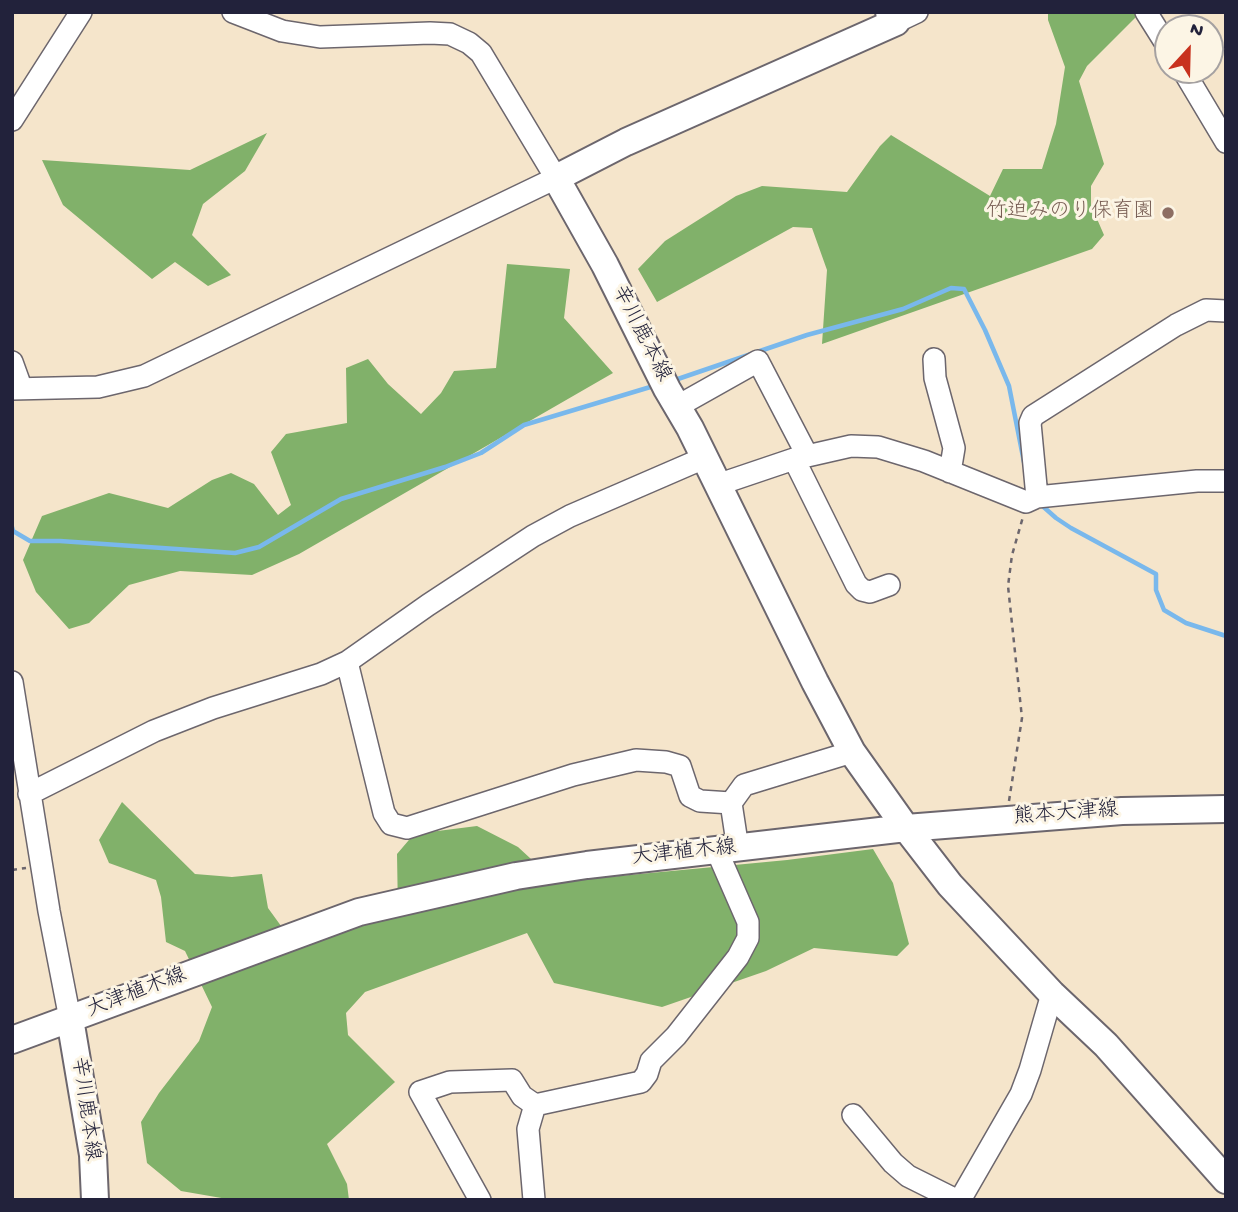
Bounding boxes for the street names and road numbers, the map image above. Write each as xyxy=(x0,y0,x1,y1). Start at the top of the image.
street label: 辛川鹿本線 xyxy=(605,282,675,386)
street label: 熊本大津線 xyxy=(1013,799,1119,831)
street label: 大津植木線 xyxy=(630,836,738,872)
street label: 大津植木線 xyxy=(83,963,191,1025)
street label: 辛川鹿本線 xyxy=(64,1055,104,1163)

